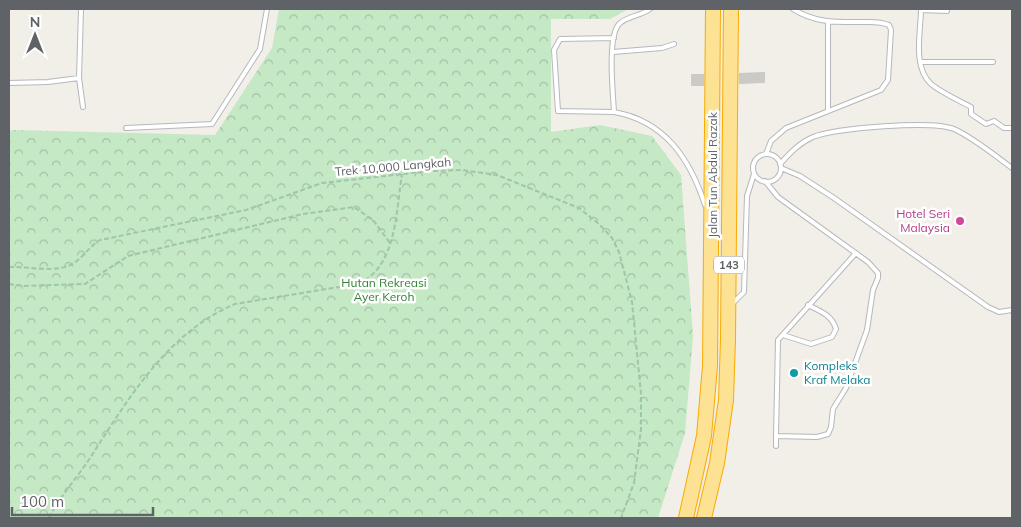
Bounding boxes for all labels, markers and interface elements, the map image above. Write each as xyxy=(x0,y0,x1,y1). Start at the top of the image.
north arrow xyxy=(10,10,60,60)
text: N xyxy=(30,13,40,31)
street label: Jalan Tun Abdul Razak xyxy=(705,111,720,238)
street label: Trek 10,000 Langkah xyxy=(334,154,452,179)
place label: Hotel Seri Malaysia xyxy=(896,206,950,235)
marker: Hotel Seri Malaysia xyxy=(954,215,966,227)
road number: 143 xyxy=(714,256,744,274)
park label: Hutan Rekreasi Ayer Keroh xyxy=(341,275,427,304)
place label: Kompleks Kraf Melaka xyxy=(804,358,871,387)
marker: Kompleks Kraf Melaka xyxy=(788,367,800,379)
scale bar xyxy=(12,484,154,516)
text: 100 m xyxy=(20,492,64,511)

